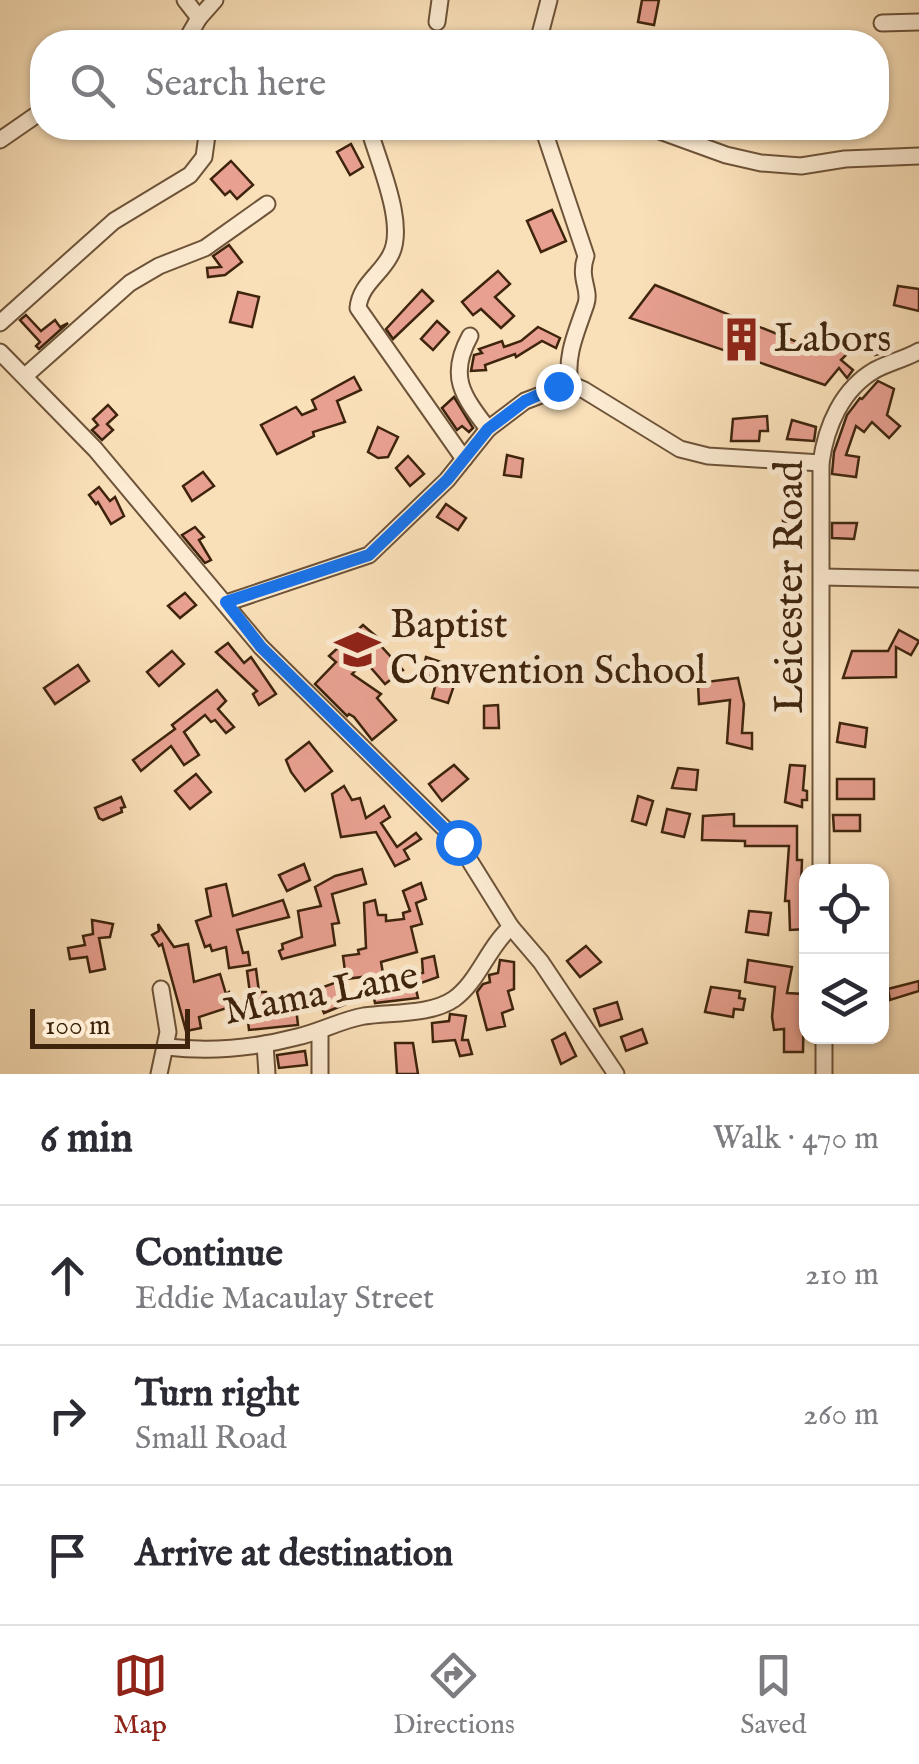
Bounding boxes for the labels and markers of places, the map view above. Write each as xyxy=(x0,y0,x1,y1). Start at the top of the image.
place label: Labors xyxy=(774,315,891,366)
building icon: Labors xyxy=(717,316,765,364)
place label: Baptist Convention School xyxy=(390,601,706,698)
school or university icon: Baptist Convention School xyxy=(333,625,381,673)

